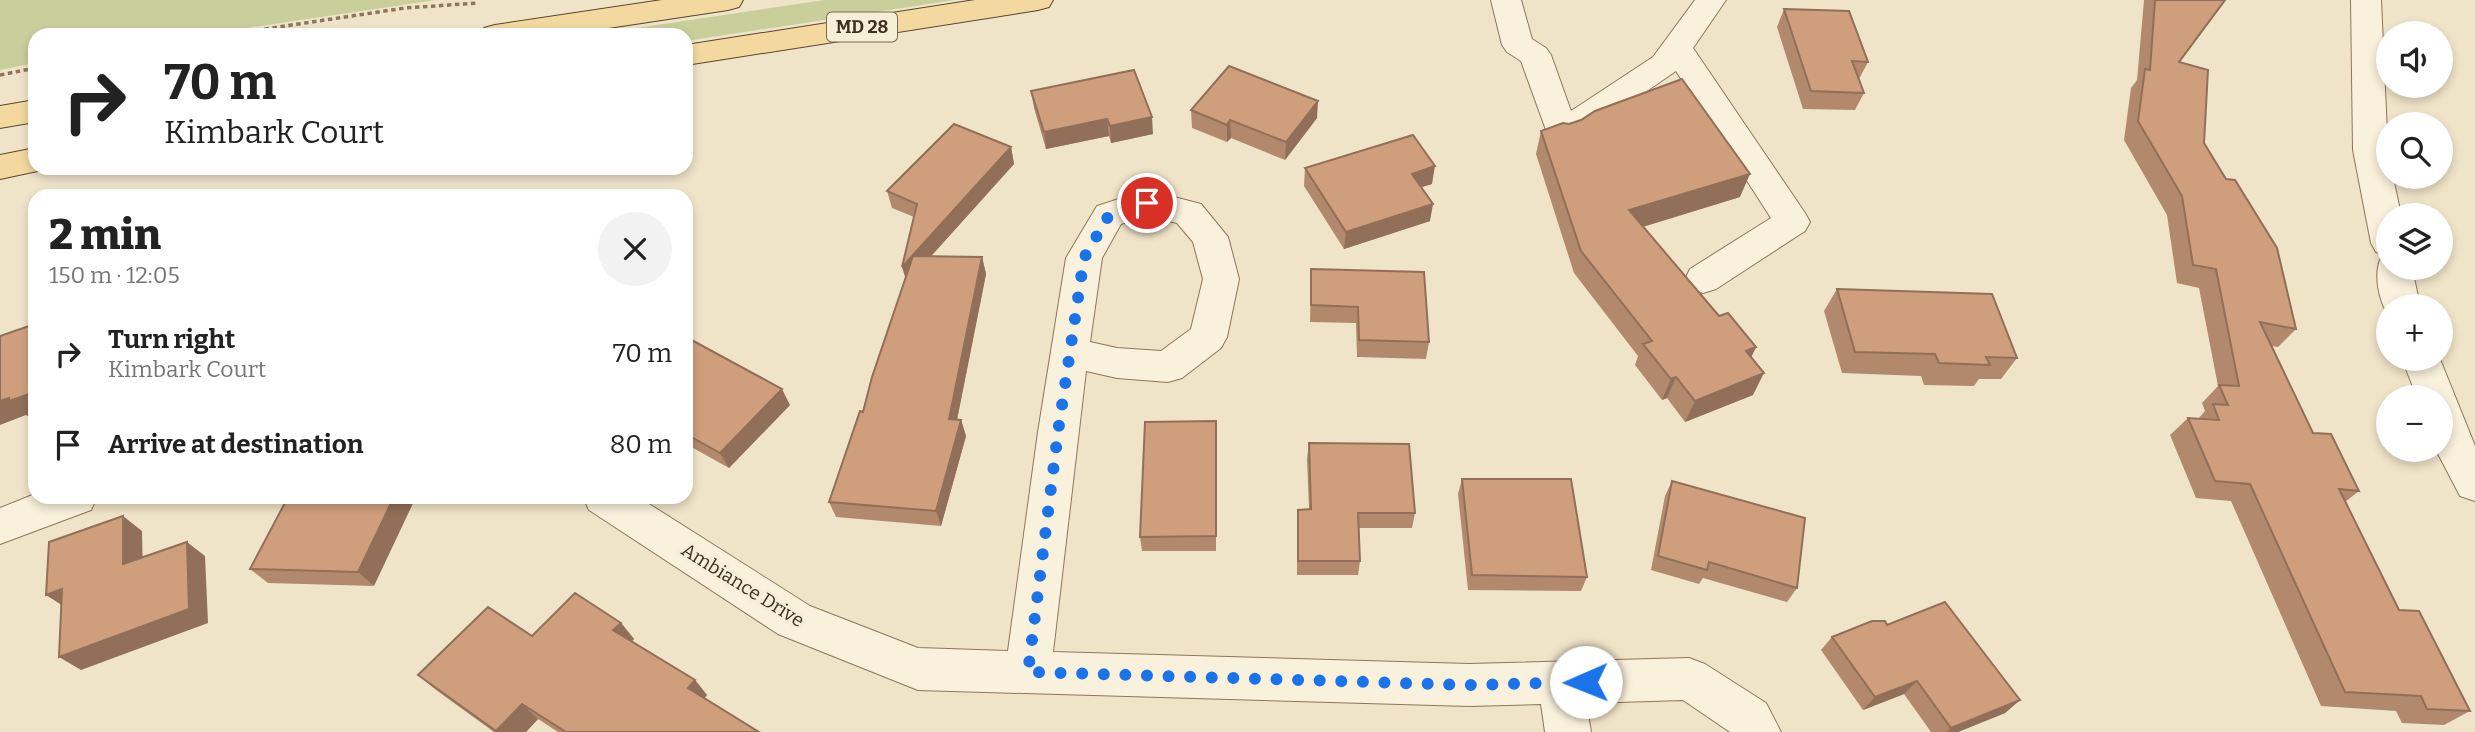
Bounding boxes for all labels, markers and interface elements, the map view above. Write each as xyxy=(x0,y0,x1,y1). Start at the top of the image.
road number: MD 28 xyxy=(827,12,897,42)
map controls xyxy=(2376,21,2453,462)
button: sound xyxy=(2376,21,2453,98)
text: 70 m xyxy=(164,53,276,112)
icon: right xyxy=(49,56,140,147)
button: search xyxy=(2376,112,2453,189)
text: Kimbark Court xyxy=(164,113,384,151)
pin xyxy=(1117,173,1177,233)
icon: arrive xyxy=(1128,184,1166,222)
button: layers xyxy=(2376,203,2453,280)
text: 2 min xyxy=(49,210,161,260)
button: close xyxy=(598,212,672,286)
text: 150 m · 12:05 xyxy=(49,261,180,289)
button: + xyxy=(2376,294,2453,371)
text: Turn right xyxy=(108,324,235,355)
icon: right xyxy=(49,335,87,373)
text: 70 m xyxy=(613,338,672,369)
text: Kimbark Court xyxy=(108,355,266,383)
button: − xyxy=(2376,385,2453,462)
icon: arrive xyxy=(49,426,87,464)
text: Arrive at destination xyxy=(108,429,363,460)
text: 80 m xyxy=(610,429,672,460)
street label: Ambiance Drive xyxy=(677,538,809,632)
position arrow xyxy=(1549,645,1623,719)

